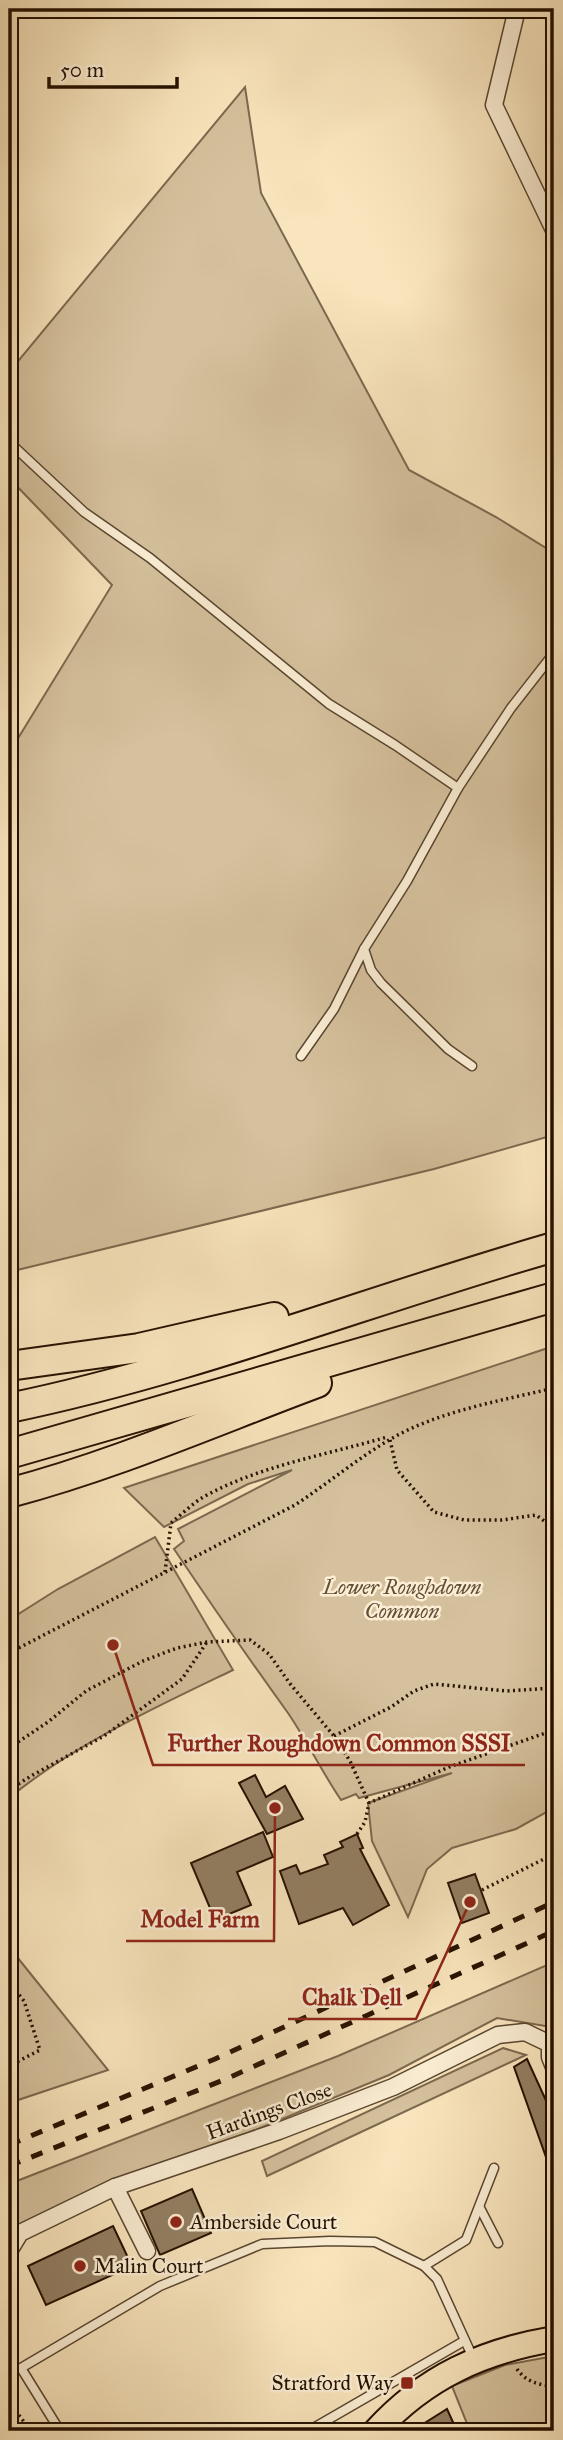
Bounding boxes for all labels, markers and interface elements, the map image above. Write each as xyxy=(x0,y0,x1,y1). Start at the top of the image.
scale bar xyxy=(49,46,177,90)
text: 50 m xyxy=(60,57,105,83)
park label: Lower Roughdown Common xyxy=(322,1574,481,1624)
callout: Further Roughdown Common SSSI xyxy=(153,1721,525,1765)
text: Further Roughdown Common SSSI xyxy=(167,1729,511,1758)
callout: Model Farm xyxy=(126,1897,274,1941)
text: Model Farm xyxy=(140,1905,260,1933)
callout: Chalk Dell xyxy=(288,1975,416,2019)
text: Chalk Dell xyxy=(302,1983,403,2011)
street label: Hardings Close xyxy=(203,2076,335,2146)
place label: Amberside Court xyxy=(189,2209,338,2235)
marker: Amberside Court xyxy=(168,2214,184,2230)
place label: Malin Court xyxy=(94,2253,204,2279)
marker: Malin Court xyxy=(72,2258,88,2274)
place label: Stratford Way xyxy=(272,2370,394,2396)
marker: Stratford Way xyxy=(399,2375,415,2391)

